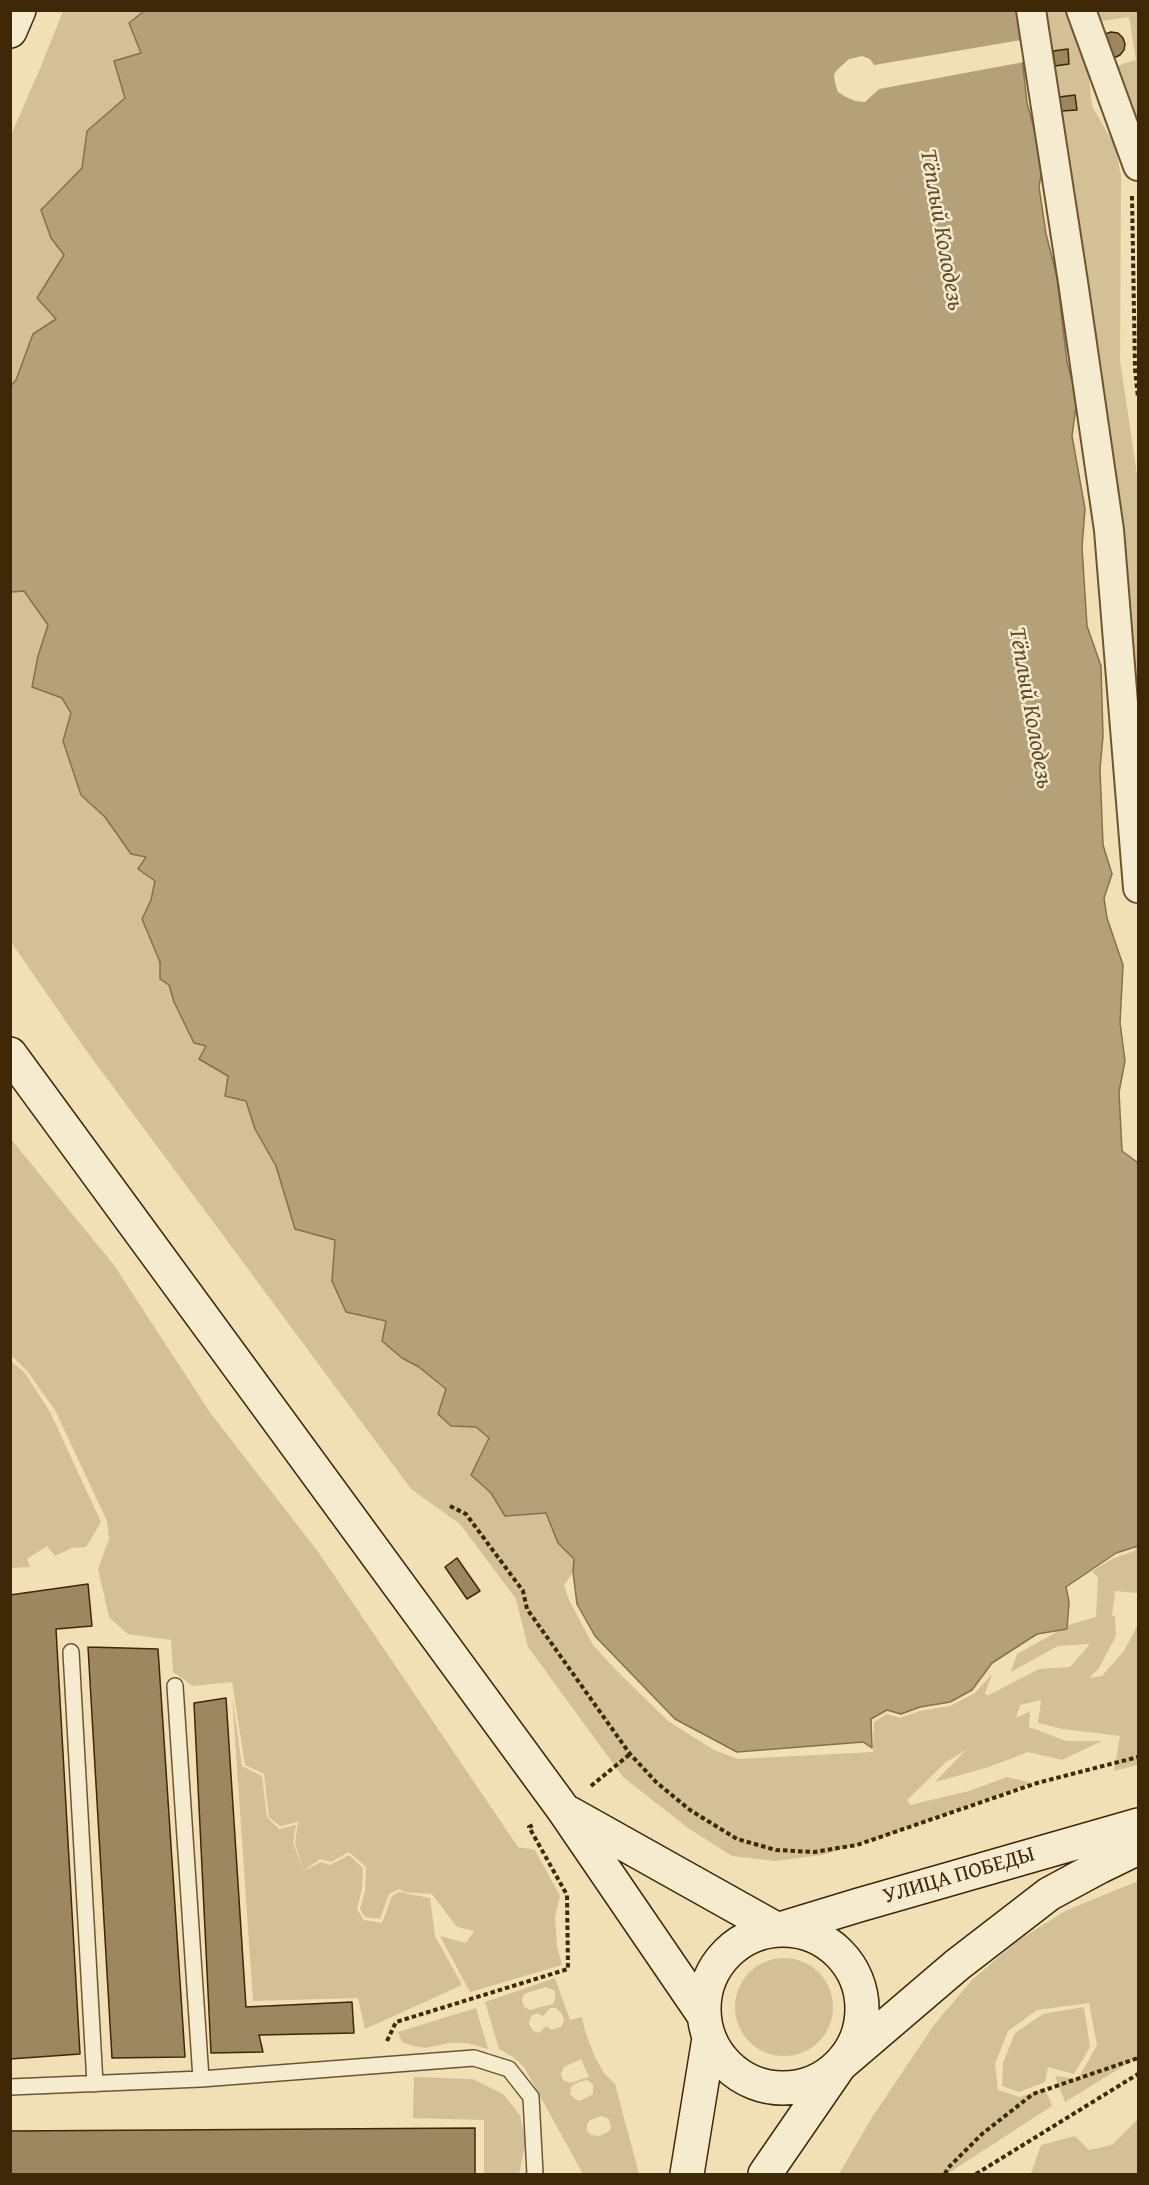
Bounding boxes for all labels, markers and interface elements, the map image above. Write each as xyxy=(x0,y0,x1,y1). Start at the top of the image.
water label: Тёплый Колодезь xyxy=(913,147,969,313)
water label: Тёплый Колодезь xyxy=(1002,625,1058,791)
street label: УЛИЦА ПОБЕДЫ xyxy=(880,1842,1038,1910)

